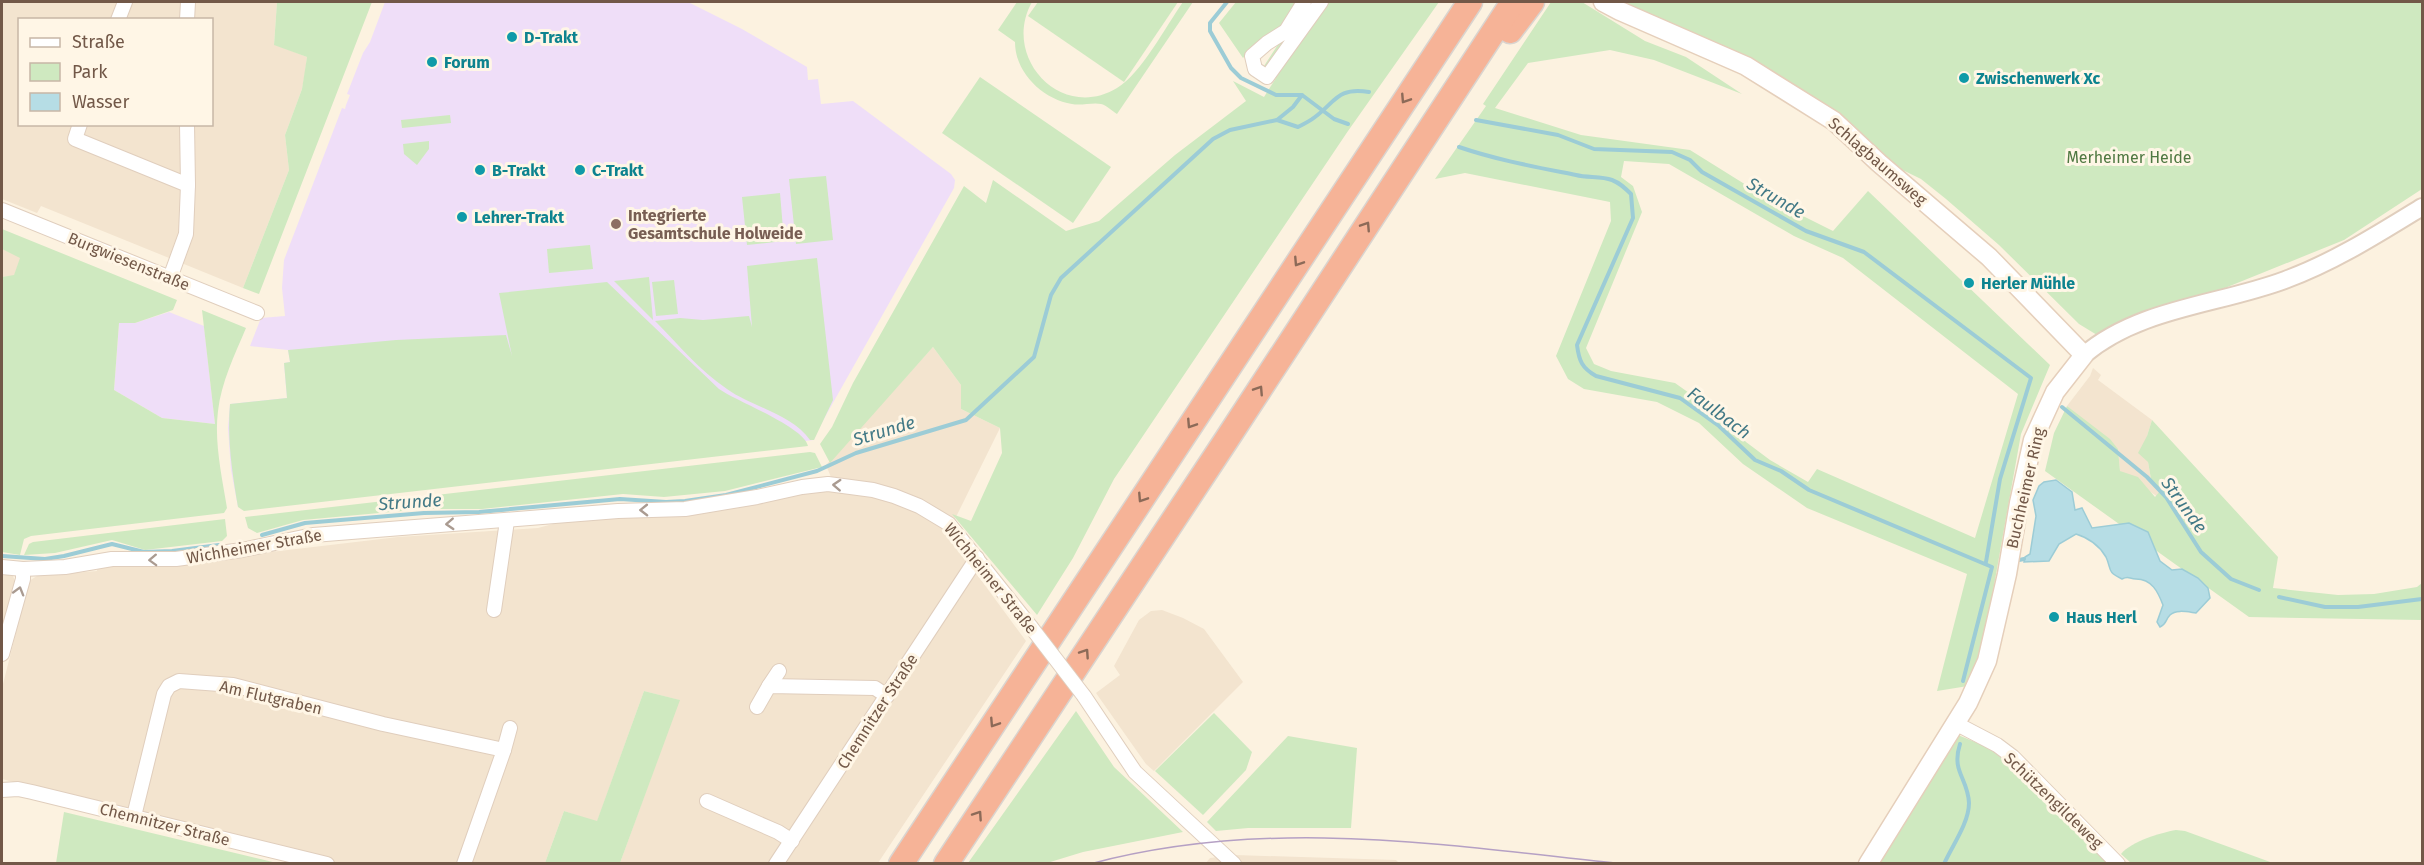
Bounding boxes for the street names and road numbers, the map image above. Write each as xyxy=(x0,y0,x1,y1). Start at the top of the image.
street label: Schlagbaumsweg xyxy=(1825,113,1931,210)
street label: Burgwiesenstraße xyxy=(65,228,192,295)
street label: Buchheimer Ring xyxy=(2002,425,2049,550)
street label: Wichheimer Straße xyxy=(940,519,1041,638)
street label: Wichheimer Straße xyxy=(185,525,323,568)
street label: Chemnitzer Straße xyxy=(833,650,922,772)
street label: Am Flutgraben xyxy=(218,676,324,719)
street label: Schützengildeweg xyxy=(2000,748,2108,853)
street label: Chemnitzer Straße xyxy=(98,799,232,850)

